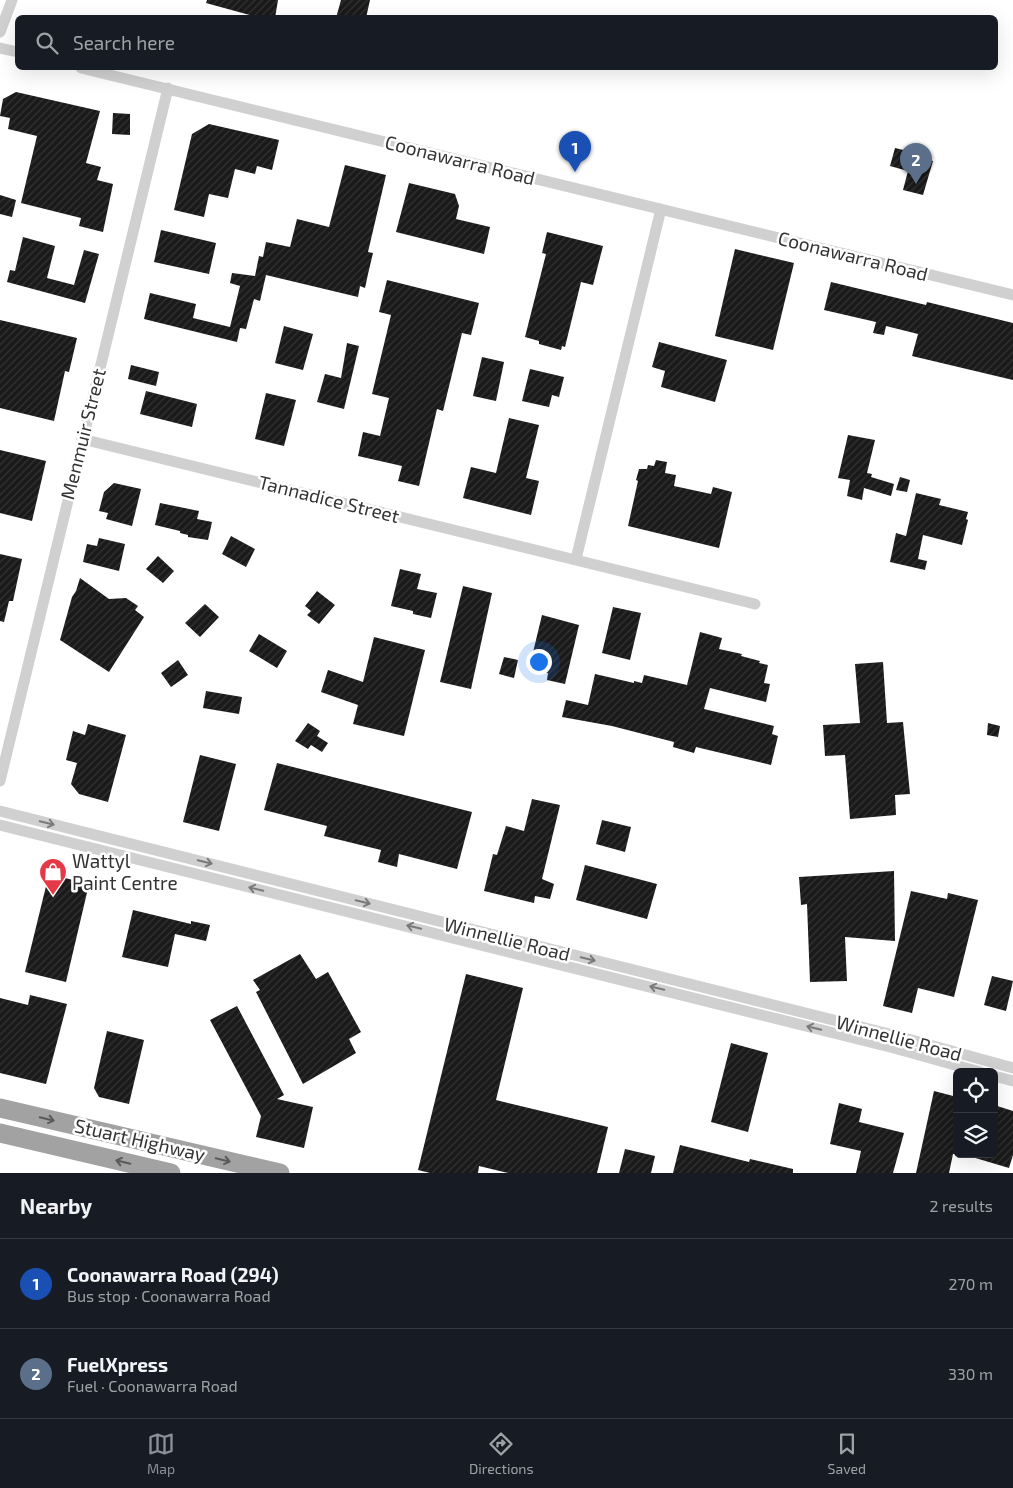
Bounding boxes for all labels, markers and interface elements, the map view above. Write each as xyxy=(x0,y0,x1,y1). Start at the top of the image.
search box xyxy=(15,15,998,70)
icon: search xyxy=(33,29,61,57)
text: Search here xyxy=(73,31,175,54)
street label: Coonawarra Road xyxy=(383,130,537,189)
pin: 1 xyxy=(559,131,591,172)
pin: 2 xyxy=(900,143,932,184)
street label: Coonawarra Road xyxy=(776,226,930,285)
street label: Menmuir Street xyxy=(55,366,110,502)
street label: Tannadice Street xyxy=(256,470,402,527)
your location xyxy=(526,649,552,675)
one-way arrow xyxy=(39,819,55,828)
place label: Wattyl Paint Centre xyxy=(72,849,178,894)
shop icon: Wattyl Paint Centre xyxy=(38,857,68,896)
one-way arrow xyxy=(196,858,212,867)
one-way arrow xyxy=(249,884,265,893)
one-way arrow xyxy=(354,898,370,907)
street label: Winnellie Road xyxy=(442,912,573,965)
one-way arrow xyxy=(407,922,423,931)
one-way arrow xyxy=(579,955,595,964)
one-way arrow xyxy=(649,983,665,992)
street label: Winnellie Road xyxy=(834,1010,965,1065)
one-way arrow xyxy=(807,1023,823,1032)
map controls xyxy=(953,1068,998,1158)
button: locate xyxy=(953,1068,998,1113)
street label: Stuart Highway xyxy=(73,1113,208,1166)
button: layers xyxy=(953,1113,998,1158)
one-way arrow xyxy=(39,1115,55,1124)
one-way arrow xyxy=(214,1156,230,1165)
one-way arrow xyxy=(116,1157,132,1166)
text: Nearby xyxy=(20,1193,92,1218)
text: 2 results xyxy=(930,1196,993,1215)
text: Coonawarra Road (294) xyxy=(67,1263,279,1286)
text: 1 xyxy=(33,1274,39,1293)
text: 270 m xyxy=(949,1274,993,1293)
text: Bus stop · Coonawarra Road xyxy=(67,1286,271,1305)
text: FuelXpress xyxy=(67,1353,168,1376)
text: 2 xyxy=(31,1364,41,1383)
text: 330 m xyxy=(948,1364,993,1383)
text: Fuel · Coonawarra Road xyxy=(67,1376,238,1395)
tab: Map xyxy=(147,1430,175,1477)
tab: Directions xyxy=(469,1430,534,1477)
tab: Saved xyxy=(828,1430,866,1477)

